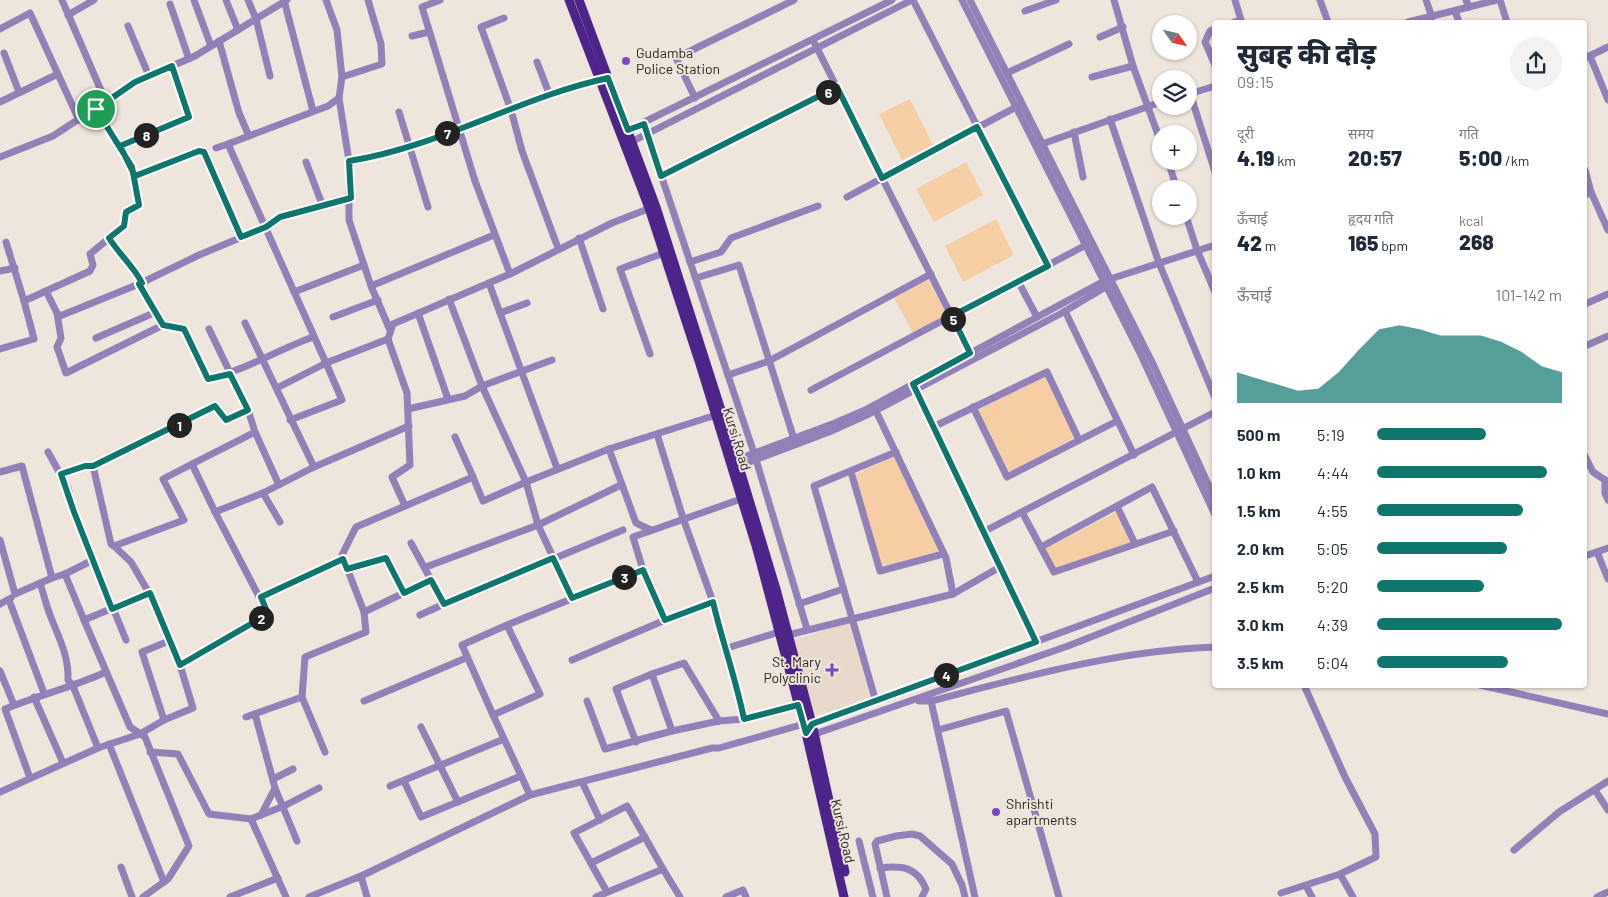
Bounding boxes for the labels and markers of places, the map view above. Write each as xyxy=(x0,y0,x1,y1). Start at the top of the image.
place label: Gudamba Police Station xyxy=(636,44,720,77)
marker: Gudamba Police Station xyxy=(620,55,632,67)
pin: 6 xyxy=(816,80,840,104)
pin xyxy=(75,88,117,130)
pin: 7 xyxy=(434,120,460,146)
pin: 8 xyxy=(134,122,158,148)
pin: 5 xyxy=(940,306,966,332)
pin: 1 xyxy=(166,412,192,438)
pin: 3 xyxy=(612,564,636,590)
pin: 2 xyxy=(248,606,274,630)
place label: St. Mary Polyclinic xyxy=(763,653,822,686)
pin: 4 xyxy=(934,662,958,688)
marker: St. Mary Polyclinic xyxy=(825,663,839,677)
place label: Shrishti apartments xyxy=(1006,795,1077,828)
marker: Shrishti apartments xyxy=(990,806,1002,818)

